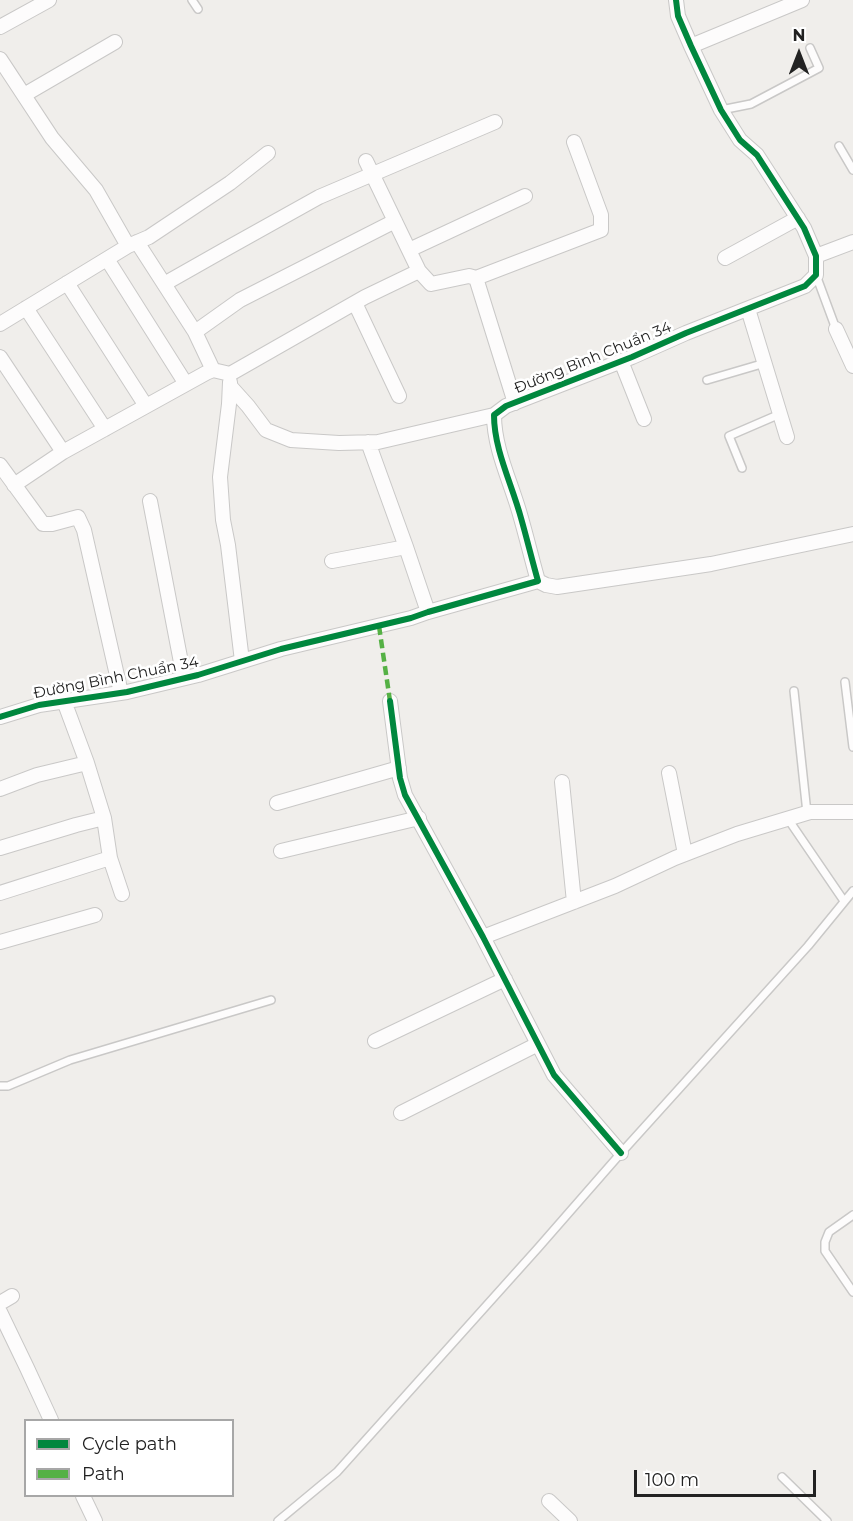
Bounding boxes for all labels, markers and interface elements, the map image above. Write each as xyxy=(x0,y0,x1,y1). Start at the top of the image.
north arrow xyxy=(769,24,829,84)
text: N xyxy=(793,26,805,45)
street label: Đường Bình Chuẩn 34 xyxy=(512,318,674,398)
street label: Đường Bình Chuẩn 34 xyxy=(32,653,200,703)
legend xyxy=(24,1419,234,1497)
text: Cycle path xyxy=(82,1433,177,1455)
scale bar xyxy=(637,1458,818,1496)
text: Path xyxy=(82,1463,125,1485)
text: 100 m xyxy=(645,1469,699,1491)

